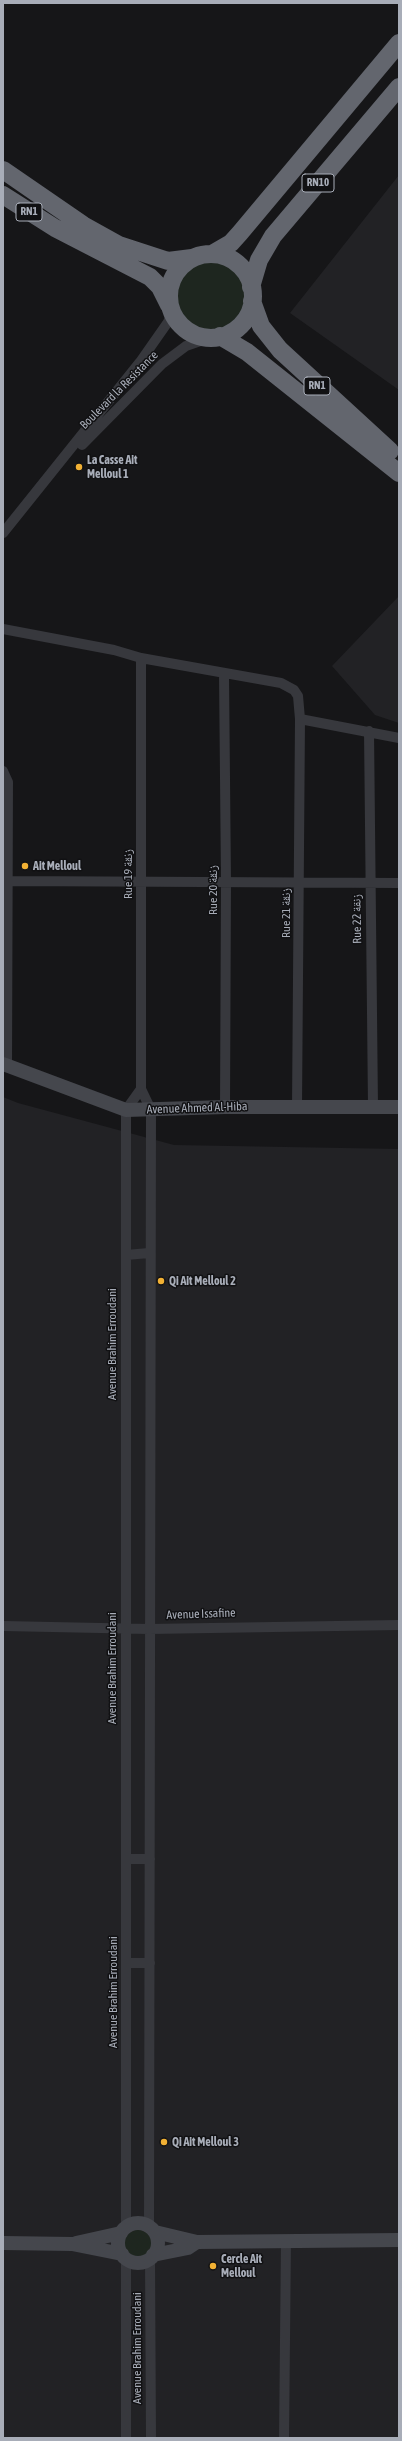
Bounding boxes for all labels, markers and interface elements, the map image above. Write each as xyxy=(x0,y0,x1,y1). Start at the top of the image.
road number: RN10 xyxy=(302,174,334,192)
road number: RN1 xyxy=(16,203,42,221)
street label: Boulevard la Resistance xyxy=(77,348,161,432)
road number: RN1 xyxy=(304,377,330,395)
place label: La Casse Ait Melloul 1 xyxy=(87,453,138,481)
marker: La Casse Ait Melloul 1 xyxy=(74,462,84,472)
street label: Rue 19 زنقة xyxy=(121,849,135,899)
place label: Ait Melloul xyxy=(33,859,81,873)
marker: Ait Melloul xyxy=(20,861,30,871)
street label: Rue 20 زنقة xyxy=(206,865,220,915)
street label: Rue 21 زنقة xyxy=(279,888,293,938)
street label: Rue 22 زنقة xyxy=(349,894,365,944)
street label: Avenue Ahmed Al-Hiba xyxy=(146,1099,248,1117)
place label: Qi Ait Melloul 2 xyxy=(169,1274,236,1288)
marker: Qi Ait Melloul 2 xyxy=(156,1276,166,1286)
street label: Avenue Brahim Erroudani xyxy=(105,1288,119,1400)
street label: Avenue Issafine xyxy=(166,1606,236,1622)
street label: Avenue Brahim Erroudani xyxy=(105,1612,119,1724)
street label: Avenue Brahim Erroudani xyxy=(106,1936,120,2048)
place label: Qi Ait Melloul 3 xyxy=(172,2135,239,2149)
marker: Qi Ait Melloul 3 xyxy=(159,2137,169,2147)
place label: Cercle Ait Melloul xyxy=(221,2252,262,2280)
marker: Cercle Ait Melloul xyxy=(208,2261,218,2271)
street label: Avenue Brahim Erroudani xyxy=(130,2292,144,2404)

